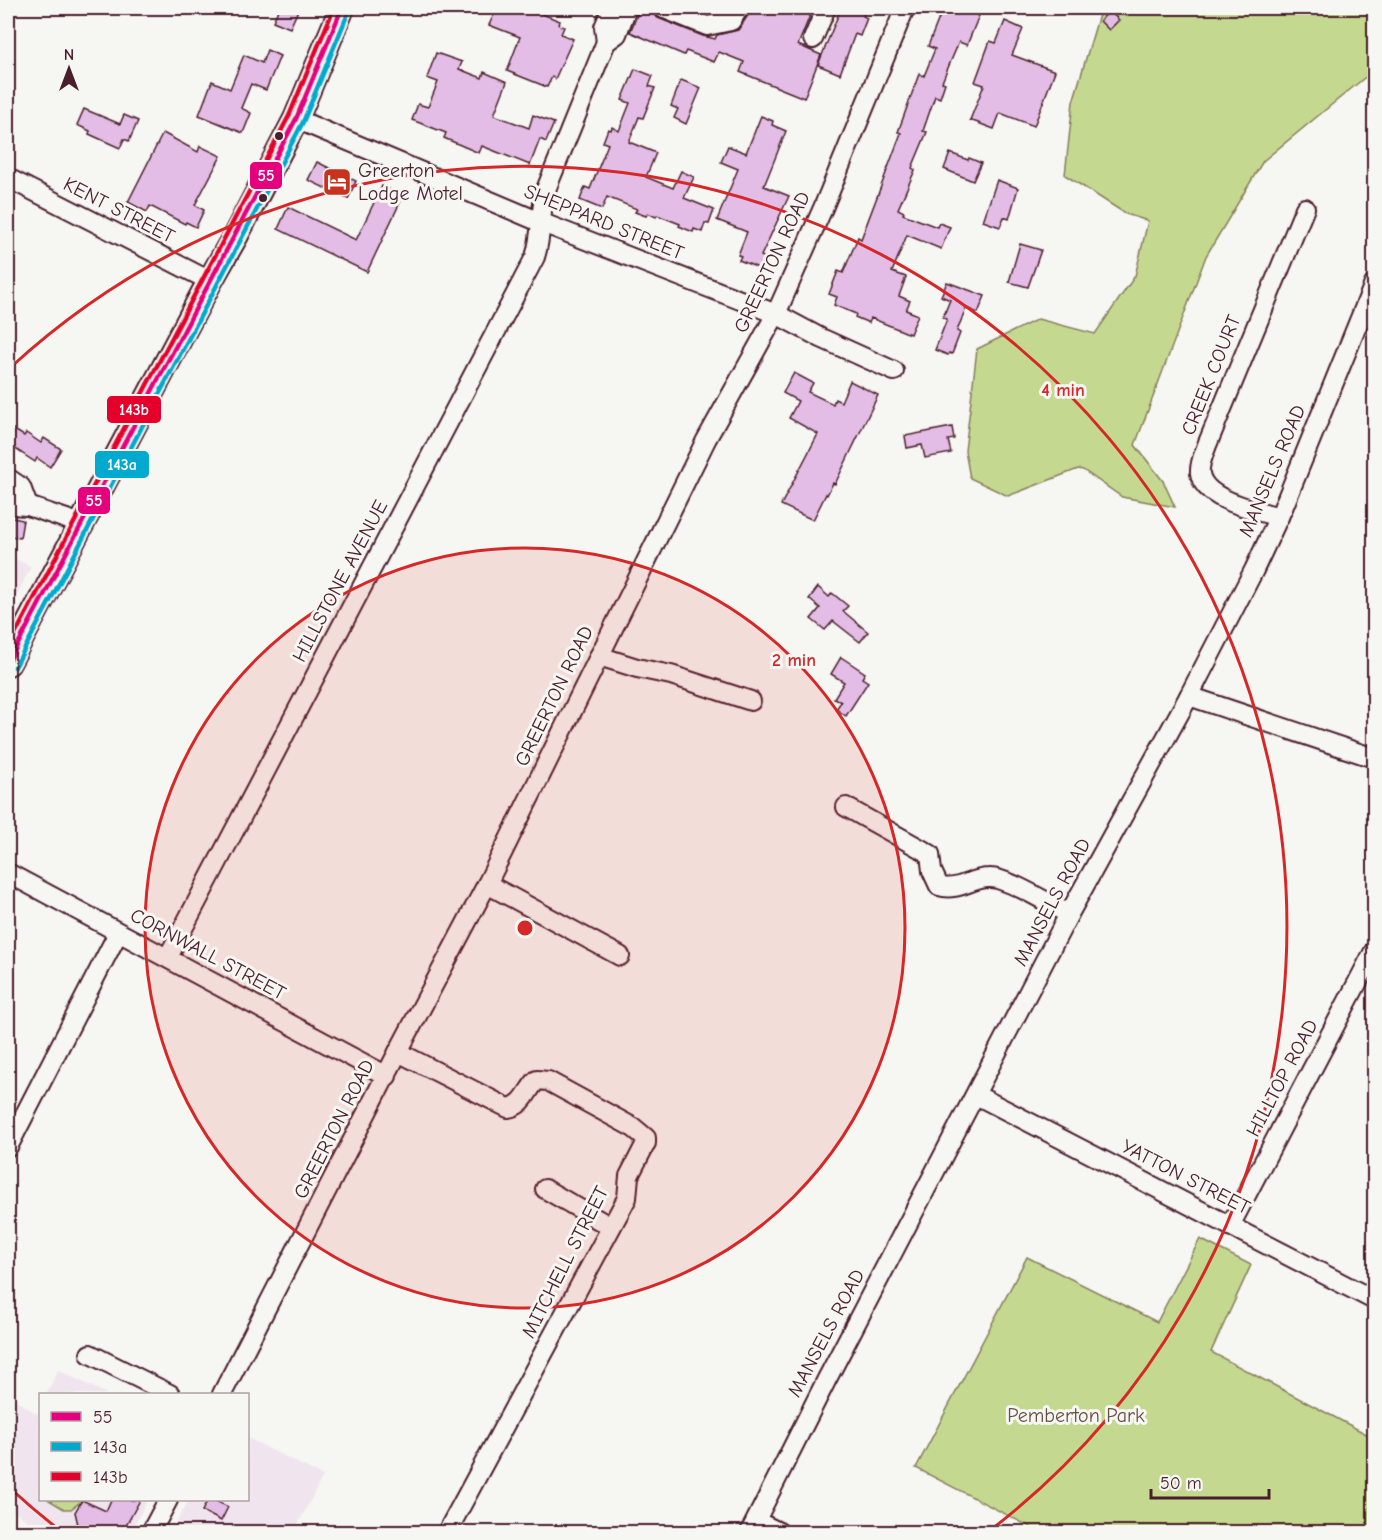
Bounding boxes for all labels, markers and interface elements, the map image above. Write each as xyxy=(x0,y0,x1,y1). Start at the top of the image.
north arrow xyxy=(39,39,99,99)
text: N xyxy=(64,46,74,64)
unlabelled marker xyxy=(273,130,285,142)
place label: Greerton Lodge Motel xyxy=(358,159,463,205)
line badge: 55 xyxy=(249,161,283,190)
hotel icon: Greerton Lodge Motel xyxy=(321,166,353,198)
text: 55 xyxy=(258,167,275,185)
street label: KENT STREET xyxy=(60,172,179,248)
street label: SHEPPARD STREET xyxy=(521,180,688,265)
street label: GREERTON ROAD xyxy=(729,188,815,336)
unlabelled marker xyxy=(257,192,269,204)
street label: CREEK COURT xyxy=(1176,311,1246,438)
text: 4 min xyxy=(1041,380,1085,401)
line badge: 143b xyxy=(106,395,162,424)
text: 143b xyxy=(119,401,149,419)
street label: MANSELS ROAD xyxy=(1234,401,1310,541)
line badge: 143a xyxy=(94,450,150,479)
text: 143a xyxy=(107,456,137,474)
line badge: 55 xyxy=(77,486,111,515)
text: 55 xyxy=(86,492,103,510)
street label: HILLSTONE AVENUE xyxy=(288,496,392,666)
street label: GREERTON ROAD xyxy=(510,622,598,770)
text: 2 min xyxy=(772,650,816,671)
street label: MANSELS ROAD xyxy=(1009,834,1095,970)
street label: CORNWALL STREET xyxy=(126,903,290,1005)
centre of rings xyxy=(515,918,535,938)
street label: HILLTOP ROAD xyxy=(1241,1015,1323,1141)
street label: GREERTON ROAD xyxy=(289,1055,379,1203)
street label: YATTON STREET xyxy=(1118,1135,1255,1219)
street label: MITCHELL STREET xyxy=(517,1182,613,1342)
street label: MANSELS ROAD xyxy=(783,1265,869,1401)
legend xyxy=(39,1393,249,1501)
park label: Pemberton Park xyxy=(1007,1404,1145,1427)
text: 55 xyxy=(93,1407,113,1428)
text: 143a xyxy=(93,1437,127,1458)
scale bar xyxy=(1151,1462,1270,1500)
text: 143b xyxy=(93,1467,128,1488)
text: 50 m xyxy=(1160,1473,1202,1494)

